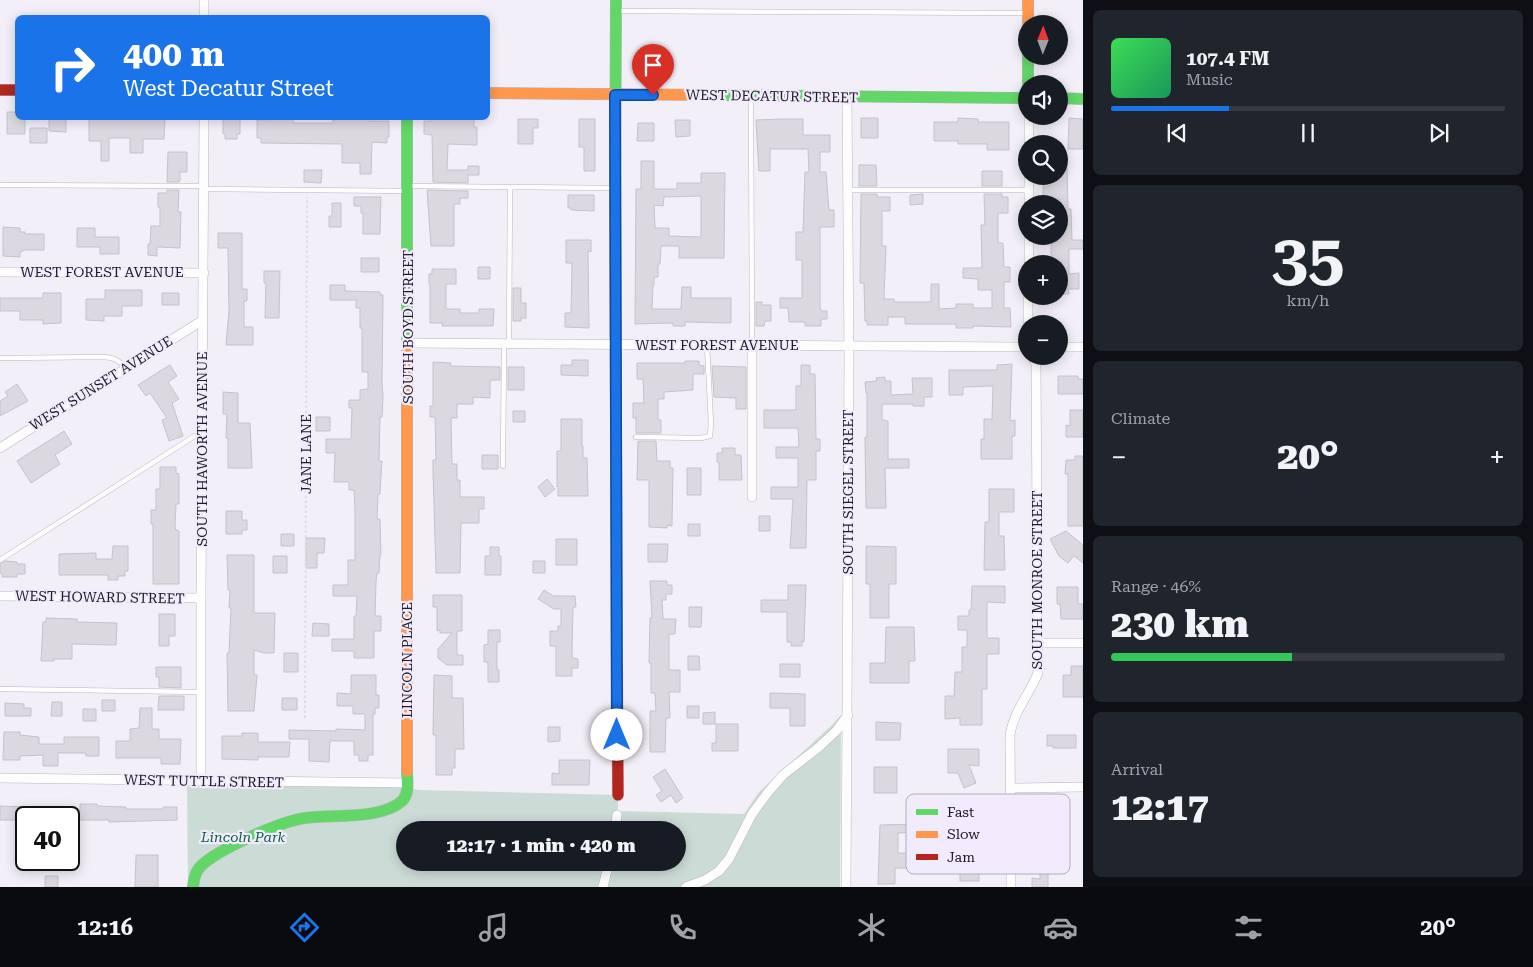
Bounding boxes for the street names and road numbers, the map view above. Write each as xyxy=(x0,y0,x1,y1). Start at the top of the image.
street label: WEST DECATUR STREET xyxy=(686,86,858,106)
street label: SOUTH BOYD STREET xyxy=(400,250,416,404)
street label: WEST FOREST AVENUE xyxy=(20,264,184,280)
street label: WEST SUNSET AVENUE xyxy=(27,332,175,434)
street label: WEST FOREST AVENUE xyxy=(635,337,799,353)
street label: SOUTH HAWORTH AVENUE xyxy=(194,352,210,546)
street label: SOUTH SIEGEL STREET xyxy=(840,409,856,575)
street label: JANE LANE xyxy=(298,414,314,494)
street label: SOUTH MONROE STREET xyxy=(1029,490,1045,670)
street label: WEST HOWARD STREET xyxy=(15,588,185,606)
street label: LINCOLN PLACE xyxy=(399,602,415,718)
street label: WEST TUTTLE STREET xyxy=(124,772,284,790)

